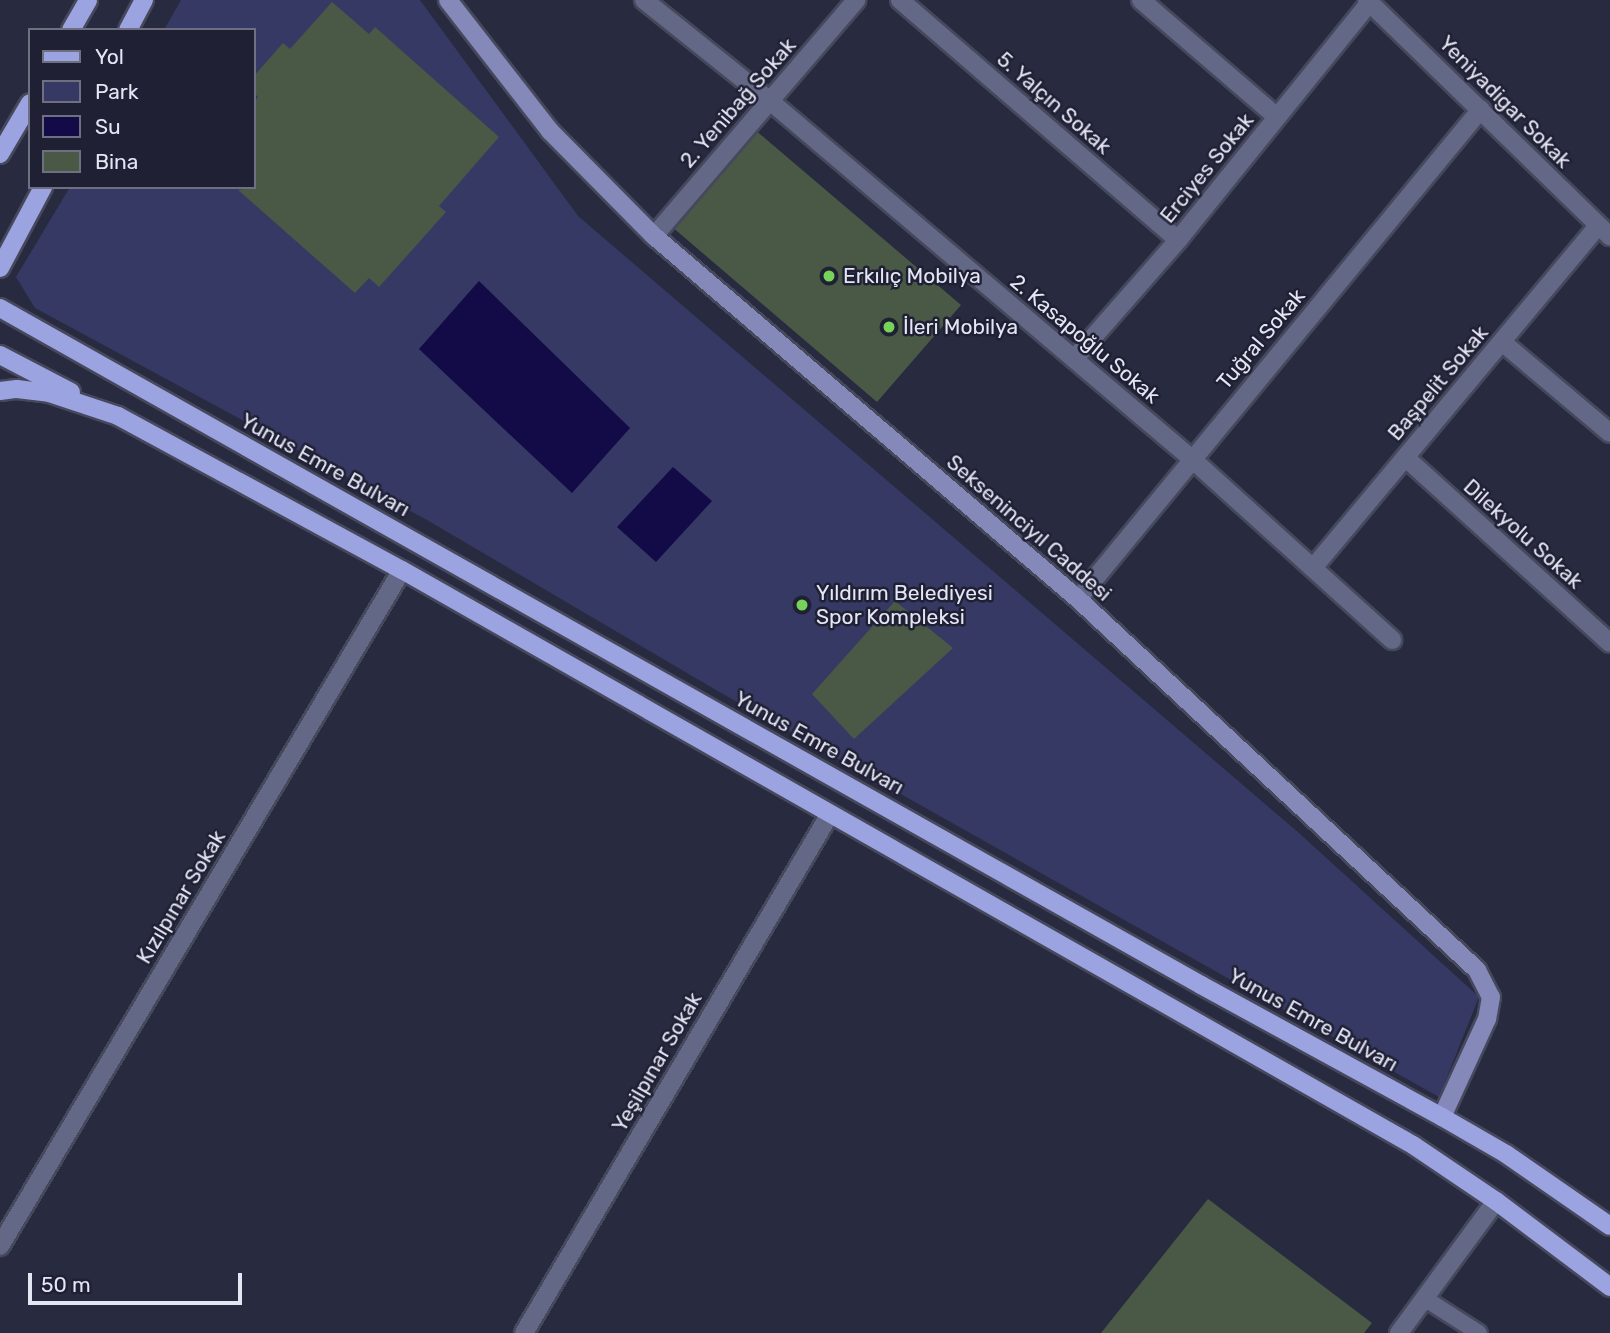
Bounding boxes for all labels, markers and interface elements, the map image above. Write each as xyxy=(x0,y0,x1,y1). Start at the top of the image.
legend xyxy=(28,28,256,189)
street label: Yeniyadigar Sokak xyxy=(1433,30,1577,174)
street label: 2. Yenibağ Sokak xyxy=(675,33,801,173)
text: Yol xyxy=(95,44,124,69)
street label: 5. Yalçın Sokak xyxy=(992,46,1116,160)
text: Park xyxy=(95,79,139,104)
street label: Erciyes Sokak xyxy=(1155,108,1259,228)
text: Su xyxy=(95,114,121,139)
text: Bina xyxy=(95,149,138,174)
place label: Erkılıç Mobilya xyxy=(843,263,981,289)
marker: Erkılıç Mobilya xyxy=(821,268,837,284)
street label: 2. Kasapoğlu Sokak xyxy=(1005,269,1165,409)
street label: Tuğral Sokak xyxy=(1212,284,1310,394)
place label: İleri Mobilya xyxy=(903,314,1018,340)
marker: İleri Mobilya xyxy=(881,319,897,335)
street label: Başpelit Sokak xyxy=(1383,320,1493,446)
street label: Yunus Emre Bulvarı xyxy=(236,408,414,522)
street label: Sekseninciyıl Caddesi xyxy=(941,450,1117,606)
street label: Dilekyolu Sokak xyxy=(1458,474,1588,594)
place label: Yıldırım Belediyesi Spor Kompleksi xyxy=(816,580,993,630)
marker: Yıldırım Belediyesi Spor Kompleksi xyxy=(794,597,810,613)
street label: Yunus Emre Bulvarı xyxy=(730,686,908,800)
street label: Kızılpınar Sokak xyxy=(131,825,231,969)
street label: Yunus Emre Bulvarı xyxy=(1224,963,1402,1077)
street label: Yeşilpınar Sokak xyxy=(607,987,707,1137)
scale bar xyxy=(32,1260,245,1304)
text: 50 m xyxy=(41,1272,91,1297)

